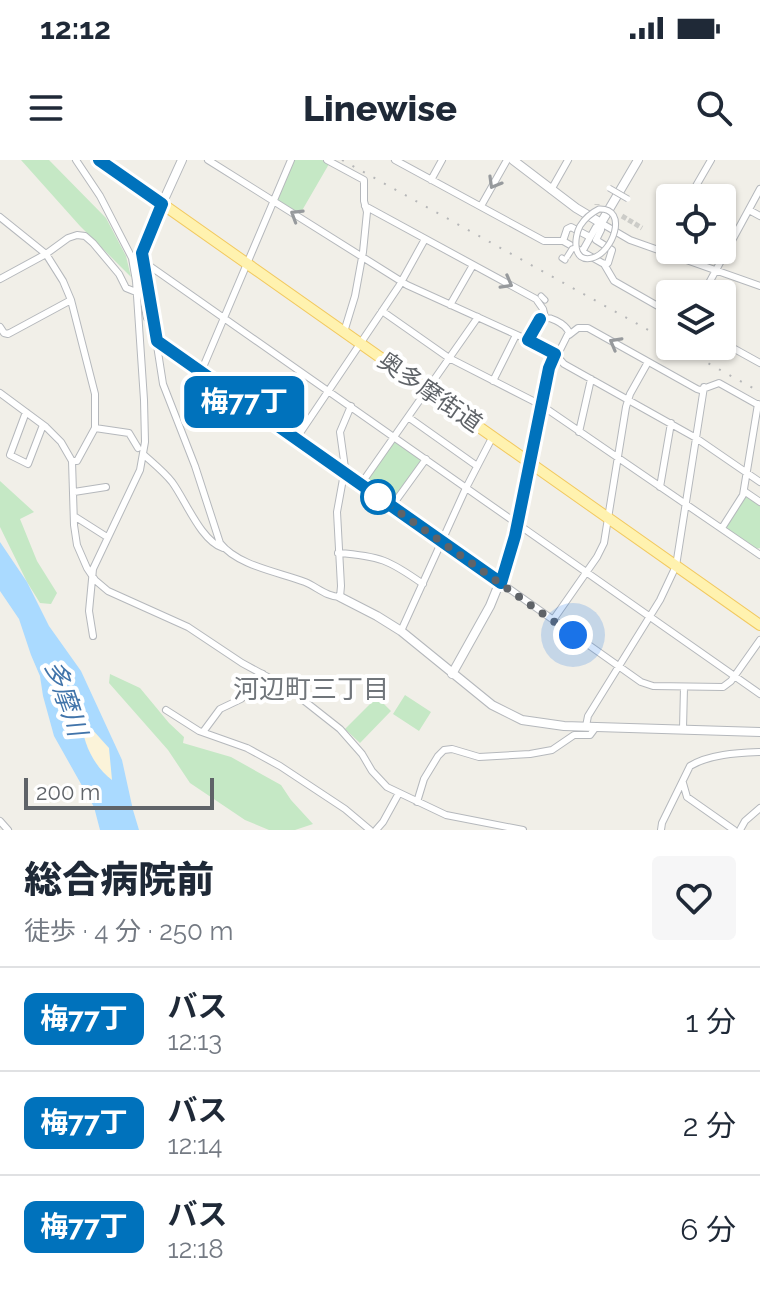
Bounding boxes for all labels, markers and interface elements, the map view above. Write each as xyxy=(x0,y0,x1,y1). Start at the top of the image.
text: 12:12 xyxy=(40,11,111,46)
icon: menu xyxy=(24,86,68,130)
icon: search xyxy=(692,86,736,130)
text: Linewise xyxy=(303,87,457,129)
one-way arrow xyxy=(488,174,504,189)
map controls xyxy=(656,184,736,360)
button: locate xyxy=(656,184,736,264)
one-way arrow xyxy=(291,210,305,225)
one-way arrow xyxy=(499,273,513,289)
button: layers xyxy=(656,280,736,360)
one-way arrow xyxy=(609,337,623,353)
street label: 奥多摩街道 xyxy=(373,345,488,438)
line badge: 梅77丁 xyxy=(188,376,300,428)
text: 梅77丁 xyxy=(200,385,288,418)
unlabelled marker xyxy=(361,480,395,514)
your location xyxy=(553,615,593,655)
water label: 多摩川 xyxy=(39,656,94,743)
district label: 河辺町三丁目 xyxy=(233,674,389,704)
scale bar xyxy=(24,774,214,810)
text: 200 m xyxy=(36,779,100,805)
button: heart xyxy=(652,856,736,940)
text: 総合病院前 xyxy=(24,857,214,902)
text: 徒歩 · 4 分 · 250 m xyxy=(24,916,233,946)
text: バス xyxy=(168,989,228,1024)
text: 梅77丁 xyxy=(40,1002,128,1035)
text: 1 分 xyxy=(686,1004,736,1039)
text: 12:13 xyxy=(168,1026,222,1056)
text: バス xyxy=(168,1093,228,1128)
text: 梅77丁 xyxy=(40,1106,128,1139)
text: 2 分 xyxy=(683,1108,736,1143)
text: 12:14 xyxy=(168,1130,222,1160)
text: バス xyxy=(168,1197,228,1232)
text: 梅77丁 xyxy=(40,1210,128,1243)
text: 6 分 xyxy=(680,1212,736,1247)
text: 12:18 xyxy=(168,1234,224,1264)

